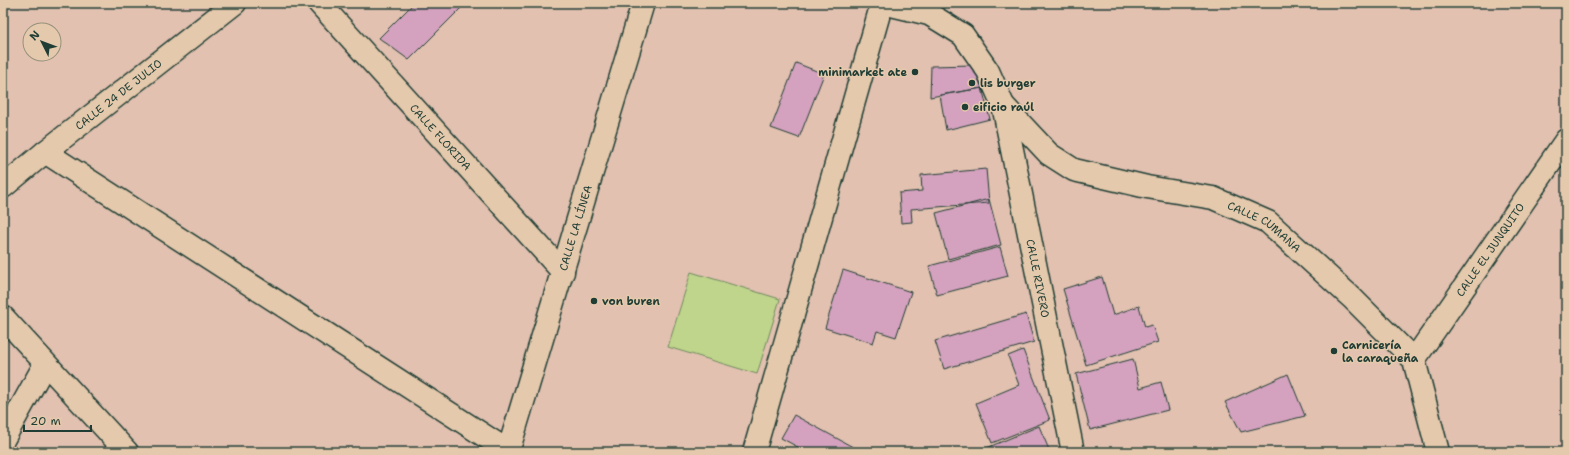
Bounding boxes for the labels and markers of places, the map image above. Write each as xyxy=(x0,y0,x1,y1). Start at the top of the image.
place label: minimarket ate xyxy=(818,65,907,80)
marker: minimarket ate xyxy=(910,67,920,77)
place label: lis burger xyxy=(980,76,1036,91)
marker: lis burger xyxy=(967,78,977,88)
place label: eificio raúl xyxy=(973,100,1034,115)
marker: eificio raúl xyxy=(960,102,970,112)
place label: von buren xyxy=(602,294,661,309)
marker: von buren xyxy=(589,296,599,306)
place label: Carnicería la caraqueña xyxy=(1342,338,1419,366)
marker: Carnicería la caraqueña xyxy=(1329,346,1339,356)

